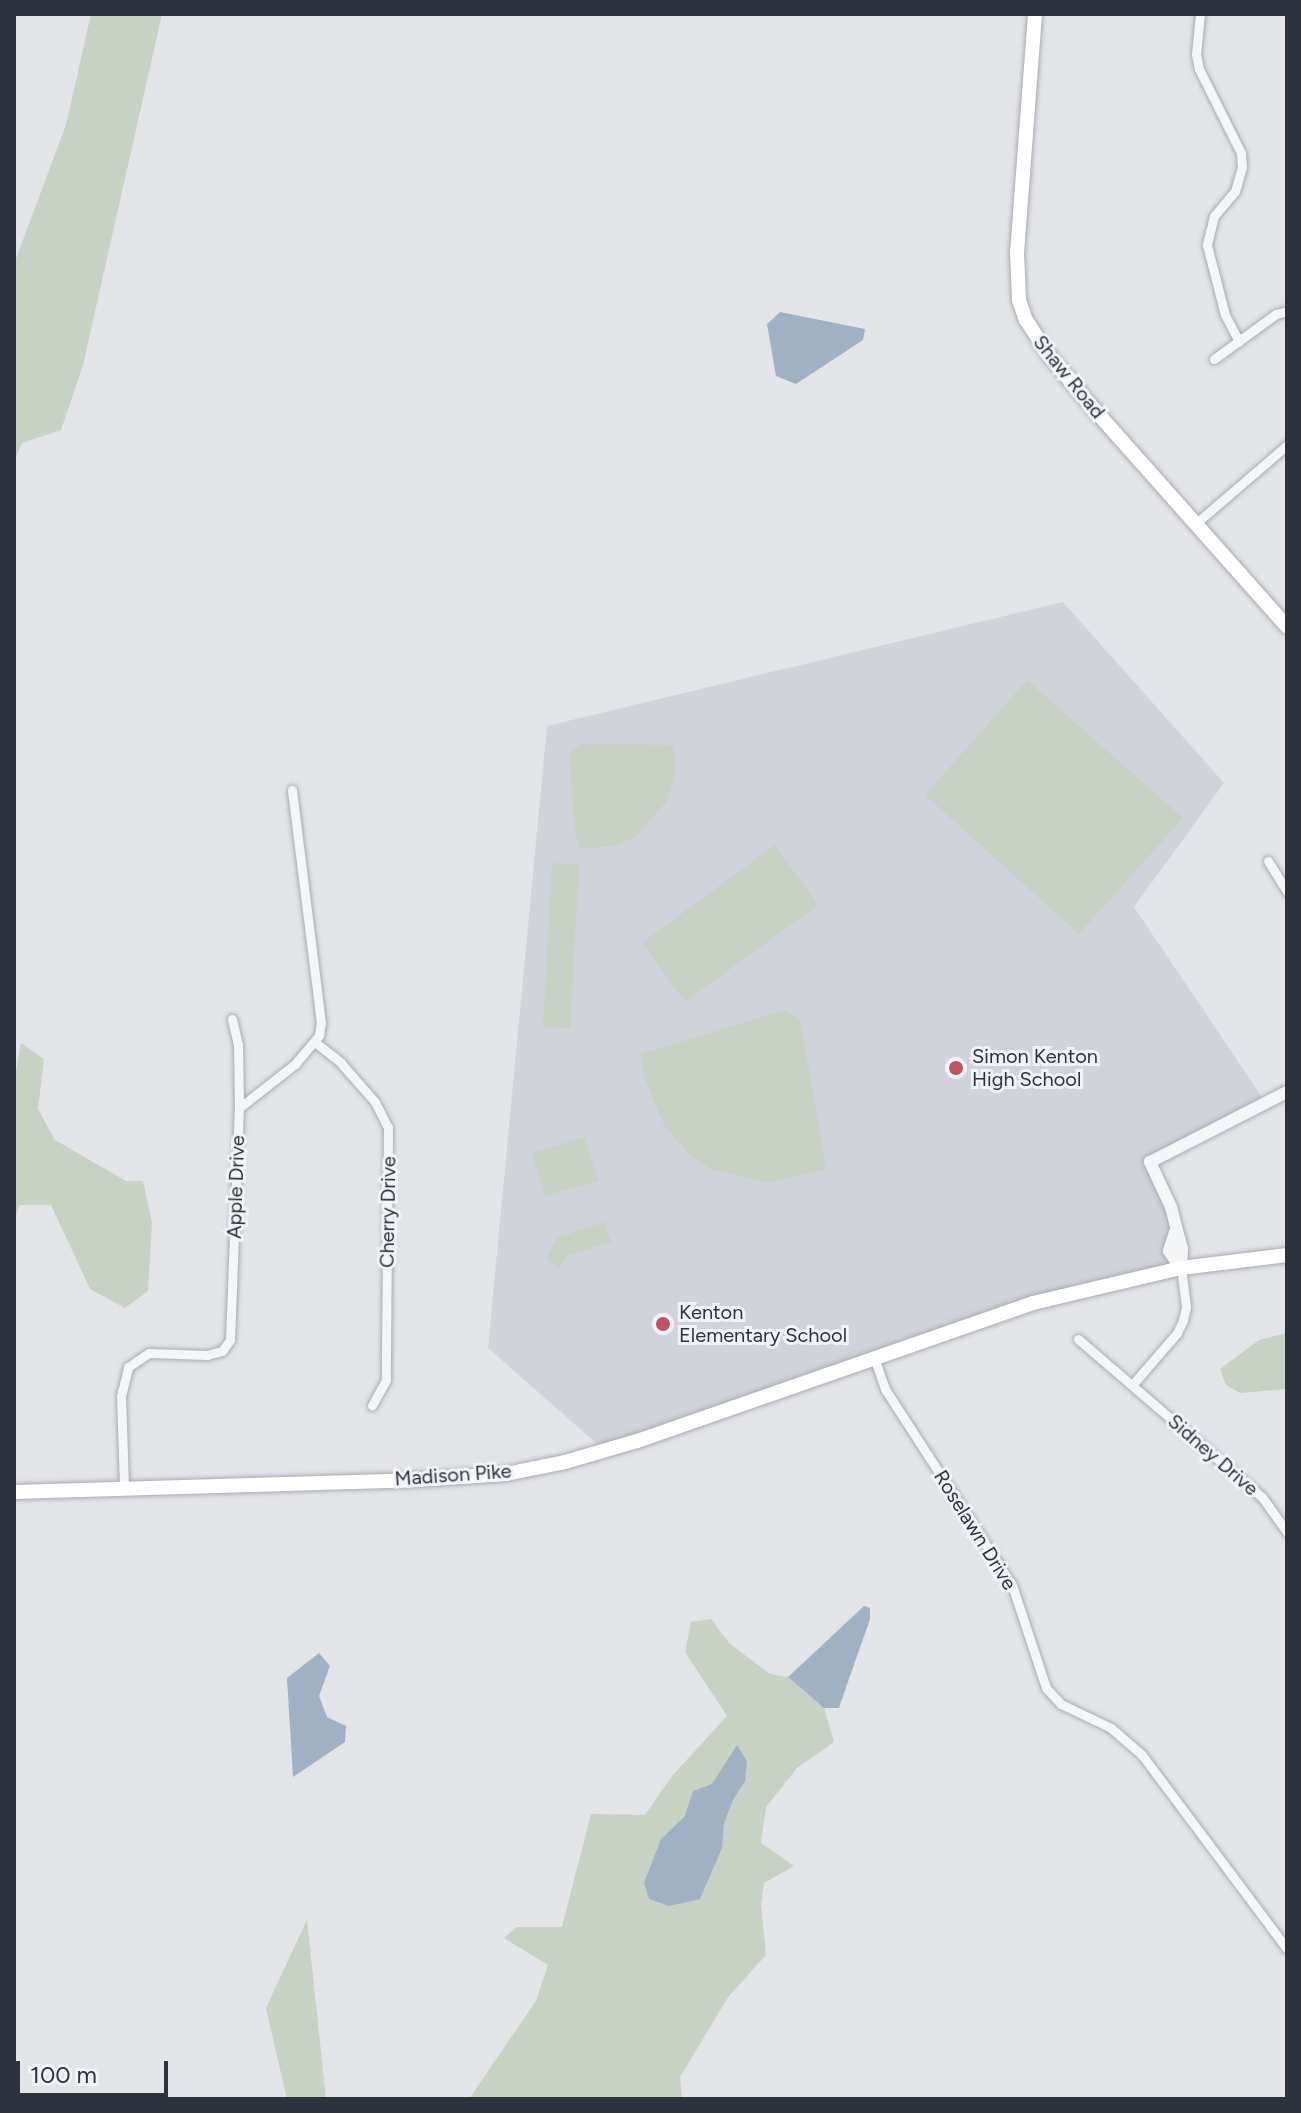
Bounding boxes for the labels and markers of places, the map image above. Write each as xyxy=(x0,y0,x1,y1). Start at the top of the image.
place label: Simon Kenton High School xyxy=(972,1044,1098,1091)
marker: Simon Kenton High School xyxy=(947,1059,965,1077)
place label: Kenton Elementary School xyxy=(679,1300,847,1347)
marker: Kenton Elementary School xyxy=(654,1315,672,1333)

